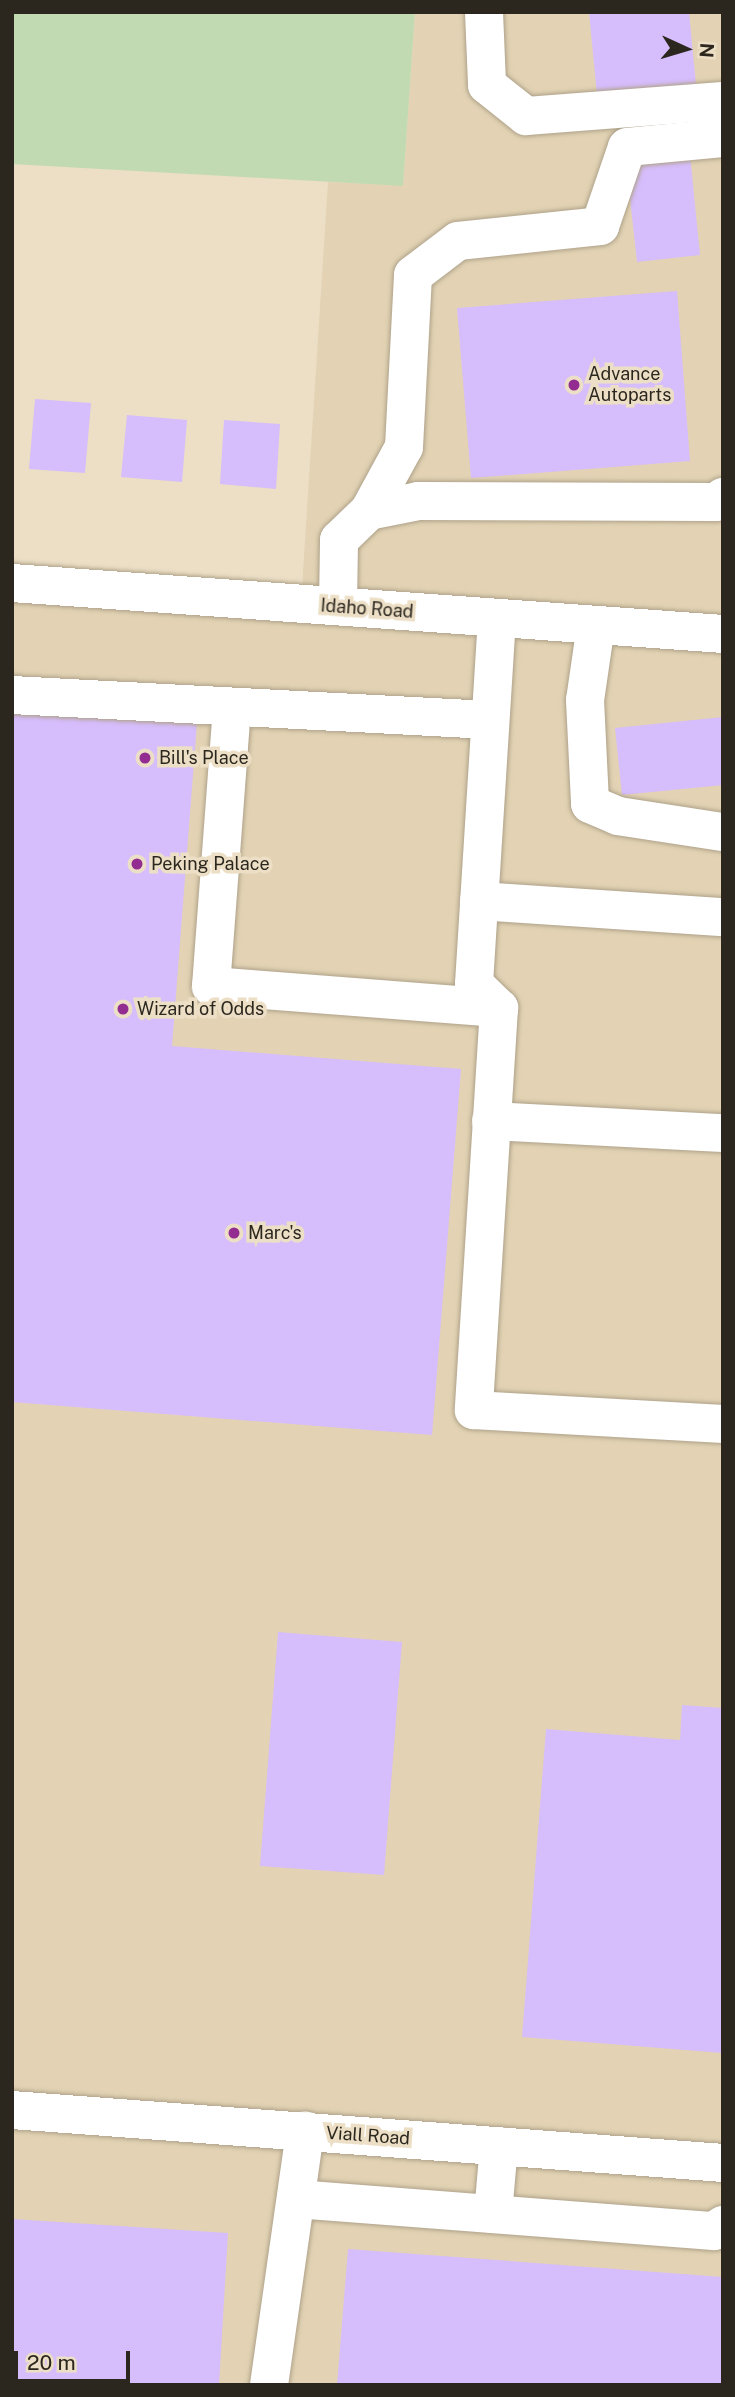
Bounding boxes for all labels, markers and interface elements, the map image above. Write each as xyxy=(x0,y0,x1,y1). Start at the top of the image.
north arrow xyxy=(651,14,721,84)
text: N xyxy=(695,42,718,59)
place label: Advance Autoparts xyxy=(588,364,671,406)
marker: Advance Autoparts xyxy=(566,377,582,393)
street label: Idaho Road xyxy=(320,595,414,623)
place label: Bill's Place xyxy=(159,747,249,769)
marker: Bill's Place xyxy=(137,750,153,766)
place label: Peking Palace xyxy=(151,853,270,875)
marker: Peking Palace xyxy=(129,856,145,872)
place label: Wizard of Odds xyxy=(137,998,264,1020)
marker: Wizard of Odds xyxy=(115,1001,131,1017)
place label: Marc's xyxy=(248,1222,301,1244)
marker: Marc's xyxy=(226,1225,242,1241)
street label: Viall Road xyxy=(325,2122,411,2150)
scale bar xyxy=(18,2338,133,2382)
text: 20 m xyxy=(27,2350,76,2375)

